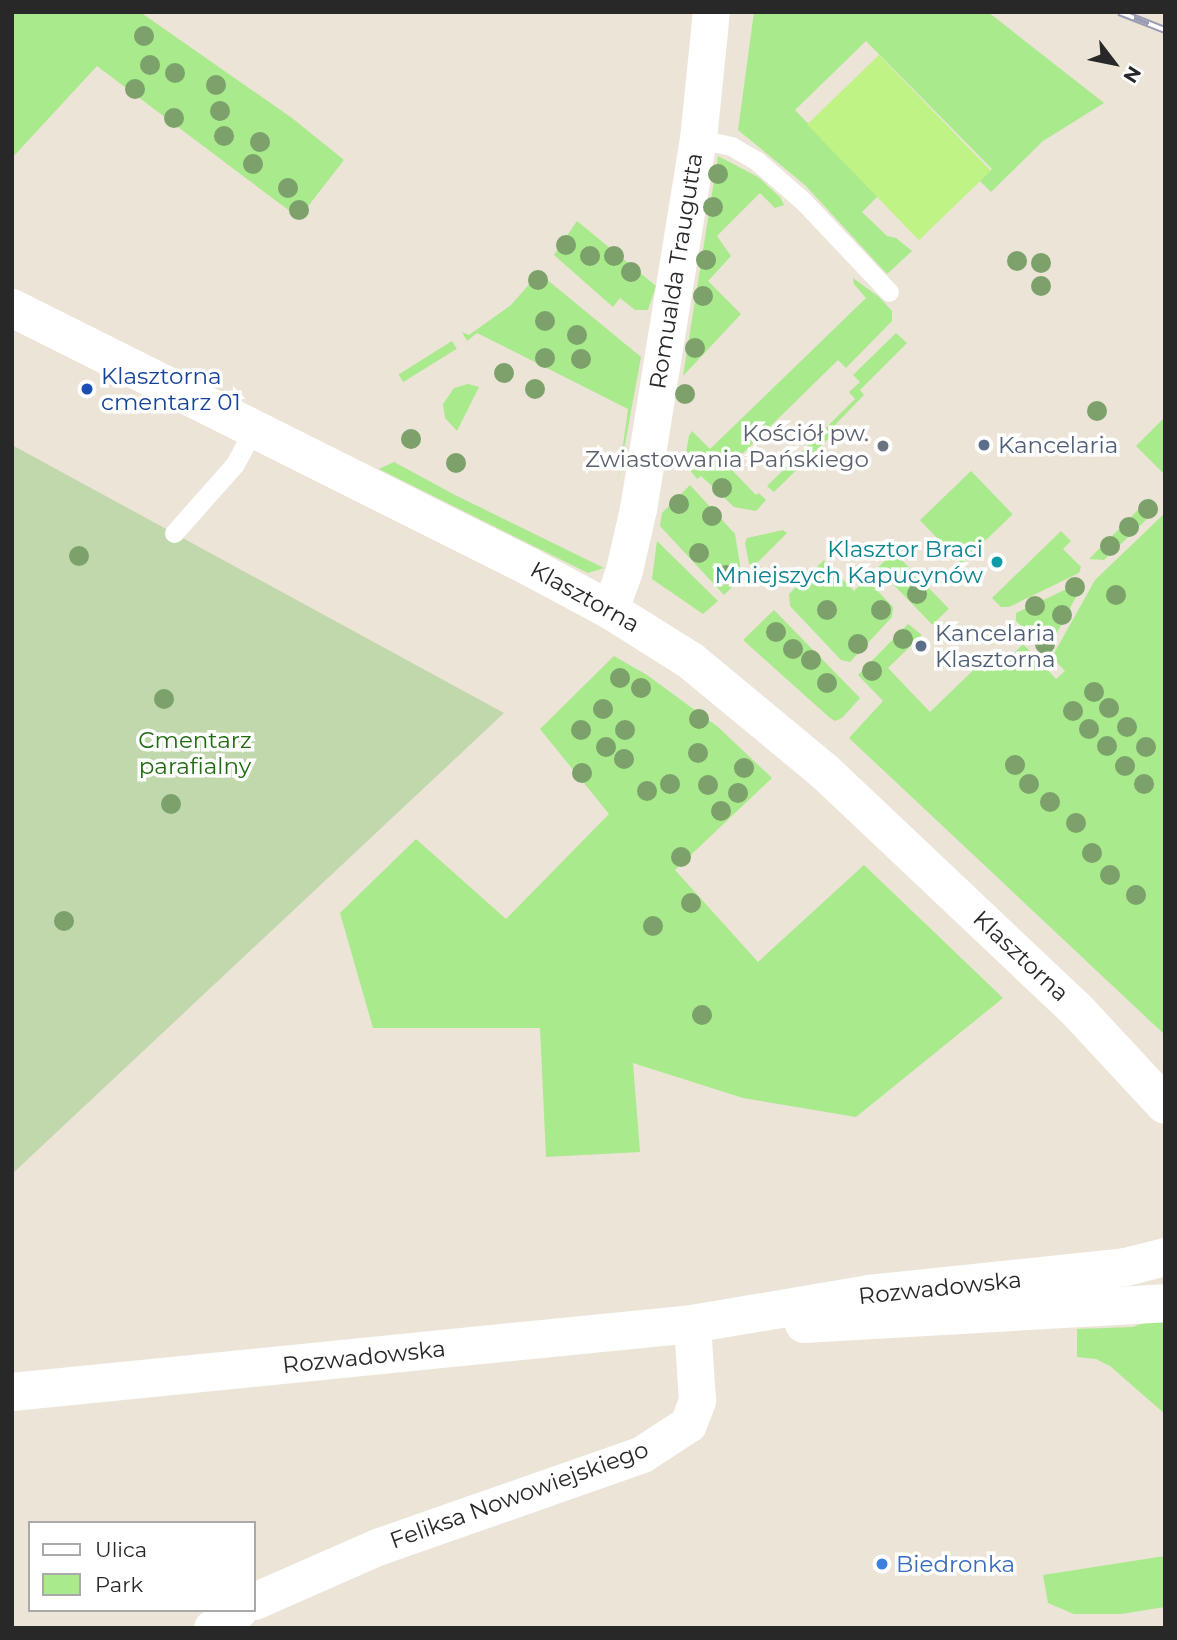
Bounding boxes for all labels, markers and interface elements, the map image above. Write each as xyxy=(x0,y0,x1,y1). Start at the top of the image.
north arrow xyxy=(1079,28,1149,98)
text: N xyxy=(1118,62,1146,87)
street label: Romualda Traugutta xyxy=(644,151,708,391)
place label: Klasztorna cmentarz 01 xyxy=(101,362,241,416)
marker: Klasztorna cmentarz 01 xyxy=(79,381,95,397)
place label: Kościół pw. Zwiastowania Pańskiego xyxy=(585,419,869,473)
place label: Kancelaria xyxy=(998,431,1118,459)
marker: Kancelaria xyxy=(976,437,992,453)
marker: Kościół pw. Zwiastowania Pańskiego xyxy=(875,438,891,454)
place label: Klasztor Braci Mniejszych Kapucynów xyxy=(714,535,983,589)
marker: Klasztor Braci Mniejszych Kapucynów xyxy=(989,554,1005,570)
street label: Klasztorna xyxy=(526,556,644,638)
place label: Kancelaria Klasztorna xyxy=(935,619,1056,673)
marker: Kancelaria Klasztorna xyxy=(913,638,929,654)
park label: Cmentarz parafialny xyxy=(138,726,252,780)
street label: Klasztorna xyxy=(967,905,1075,1007)
street label: Rozwadowska xyxy=(857,1266,1023,1310)
street label: Rozwadowska xyxy=(281,1335,447,1379)
street label: Feliksa Nowowiejskiego xyxy=(386,1435,652,1555)
legend xyxy=(28,1521,256,1612)
text: Ulica xyxy=(95,1537,147,1562)
place label: Biedronka xyxy=(896,1550,1015,1578)
marker: Biedronka xyxy=(874,1556,890,1572)
text: Park xyxy=(95,1572,143,1597)

